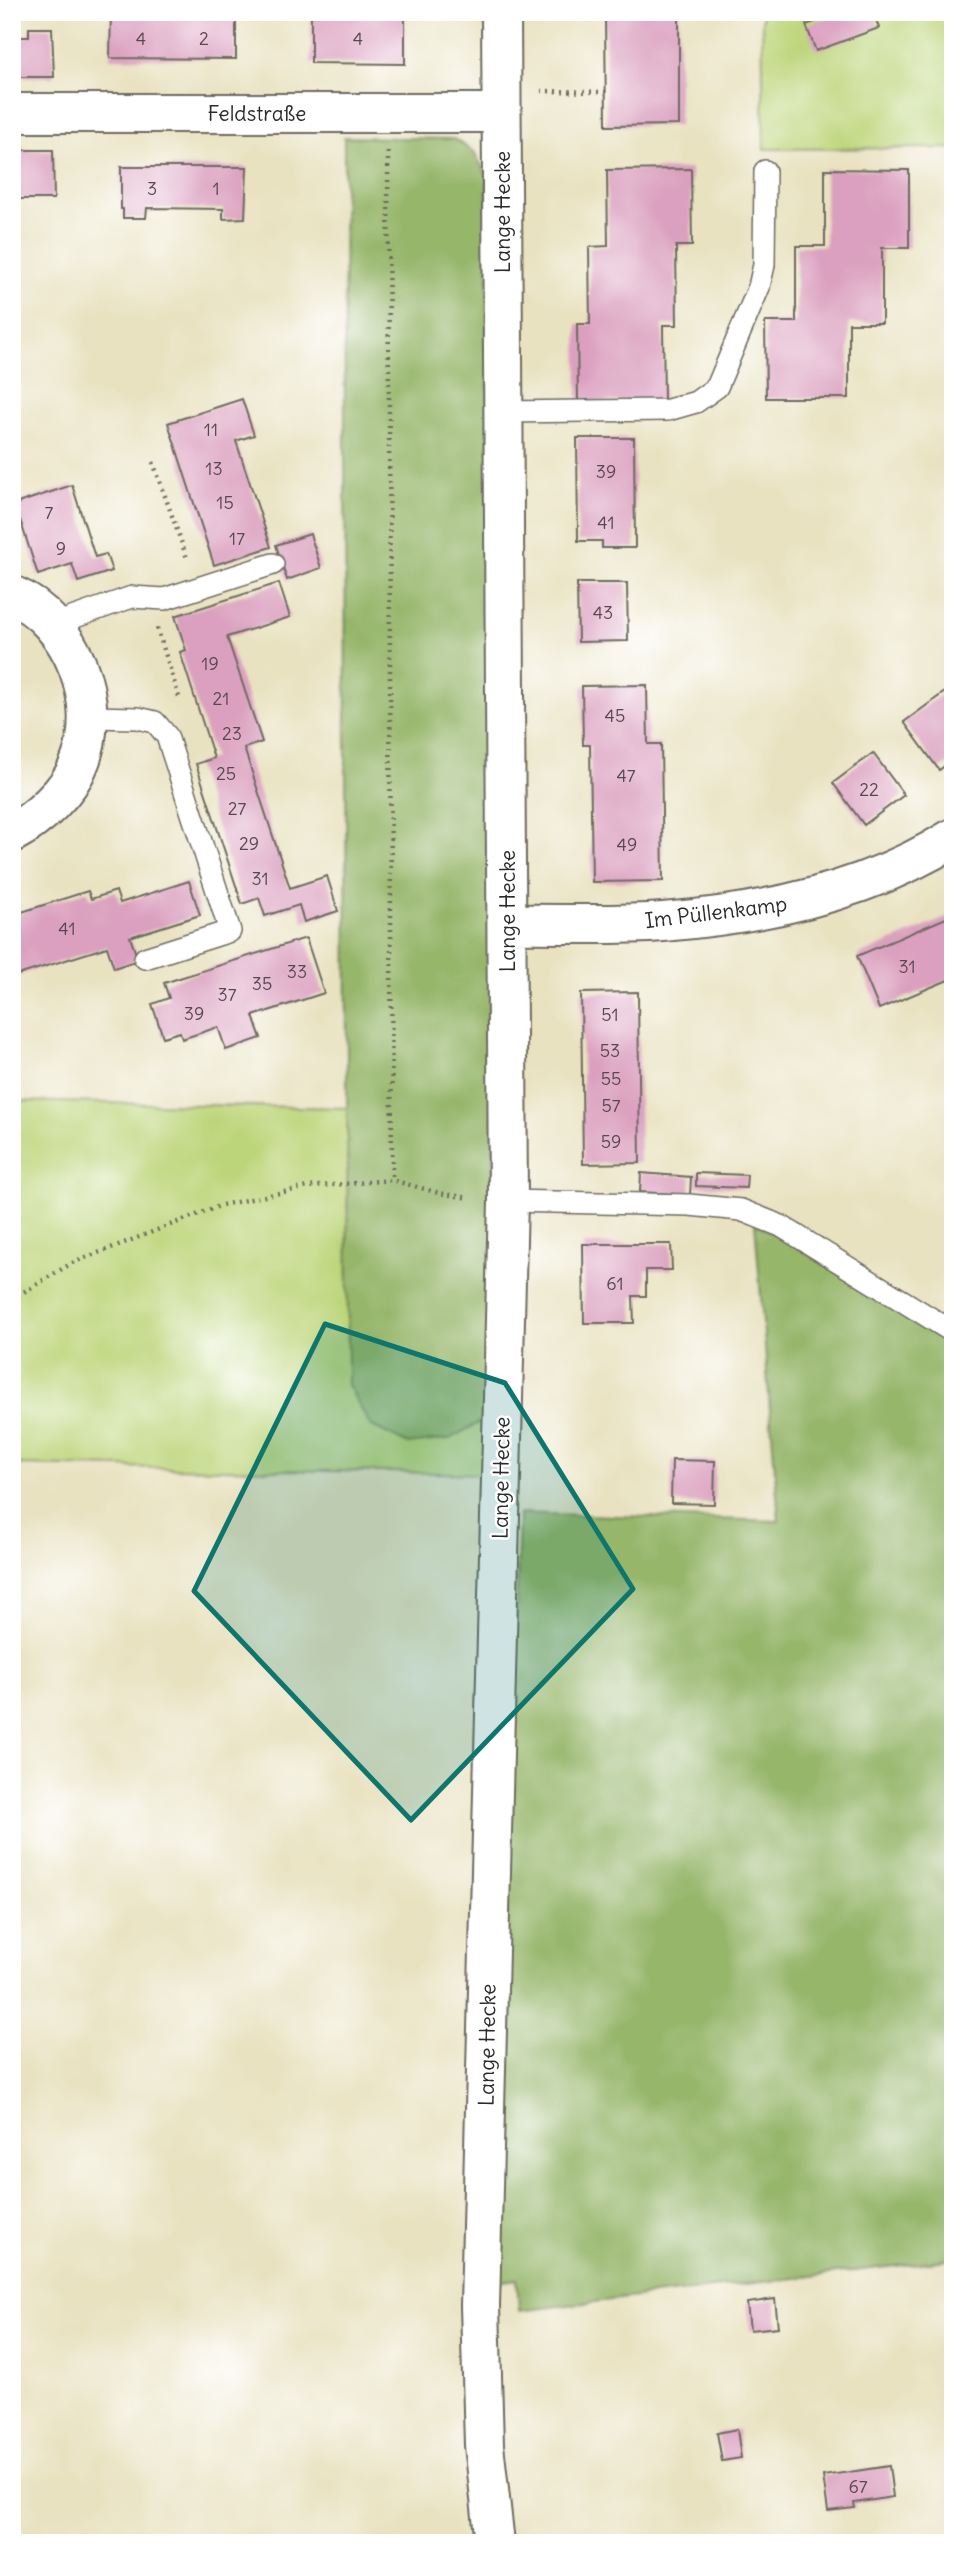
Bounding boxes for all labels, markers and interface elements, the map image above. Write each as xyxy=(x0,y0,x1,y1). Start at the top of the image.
house number: 4 xyxy=(136,27,146,50)
house number: 2 xyxy=(199,27,209,50)
house number: 4 xyxy=(353,27,363,50)
street label: Feldstraße xyxy=(208,100,306,127)
street label: Lange Hecke xyxy=(489,151,516,273)
house number: 3 xyxy=(147,177,157,200)
house number: 1 xyxy=(212,177,220,200)
house number: 11 xyxy=(204,418,218,441)
house number: 13 xyxy=(205,457,223,480)
house number: 39 xyxy=(596,460,616,483)
house number: 15 xyxy=(216,491,234,514)
house number: 7 xyxy=(45,501,54,524)
house number: 41 xyxy=(597,511,615,534)
house number: 17 xyxy=(229,527,245,550)
house number: 9 xyxy=(56,537,66,560)
house number: 43 xyxy=(593,601,613,624)
house number: 19 xyxy=(201,652,219,675)
house number: 21 xyxy=(212,687,230,710)
house number: 45 xyxy=(605,704,625,727)
house number: 23 xyxy=(222,722,242,745)
house number: 25 xyxy=(216,762,236,785)
house number: 47 xyxy=(616,764,636,787)
house number: 22 xyxy=(859,778,879,801)
house number: 27 xyxy=(228,797,247,820)
house number: 29 xyxy=(239,832,259,855)
house number: 49 xyxy=(617,833,637,856)
street label: Lange Hecke xyxy=(494,850,521,972)
house number: 31 xyxy=(251,867,269,890)
street label: Im Püllenkamp xyxy=(643,890,789,934)
house number: 41 xyxy=(58,917,76,940)
house number: 31 xyxy=(898,955,916,978)
house number: 33 xyxy=(287,960,307,983)
house number: 35 xyxy=(252,972,272,995)
house number: 37 xyxy=(217,983,237,1006)
house number: 39 xyxy=(184,1002,204,1025)
house number: 51 xyxy=(601,1003,619,1026)
house number: 53 xyxy=(600,1039,620,1062)
house number: 55 xyxy=(601,1067,621,1090)
house number: 57 xyxy=(601,1094,621,1117)
house number: 59 xyxy=(601,1130,621,1153)
house number: 61 xyxy=(606,1272,624,1295)
street label: Lange Hecke xyxy=(486,1417,516,1539)
street label: Lange Hecke xyxy=(472,1984,502,2106)
house number: 67 xyxy=(848,2475,868,2498)

